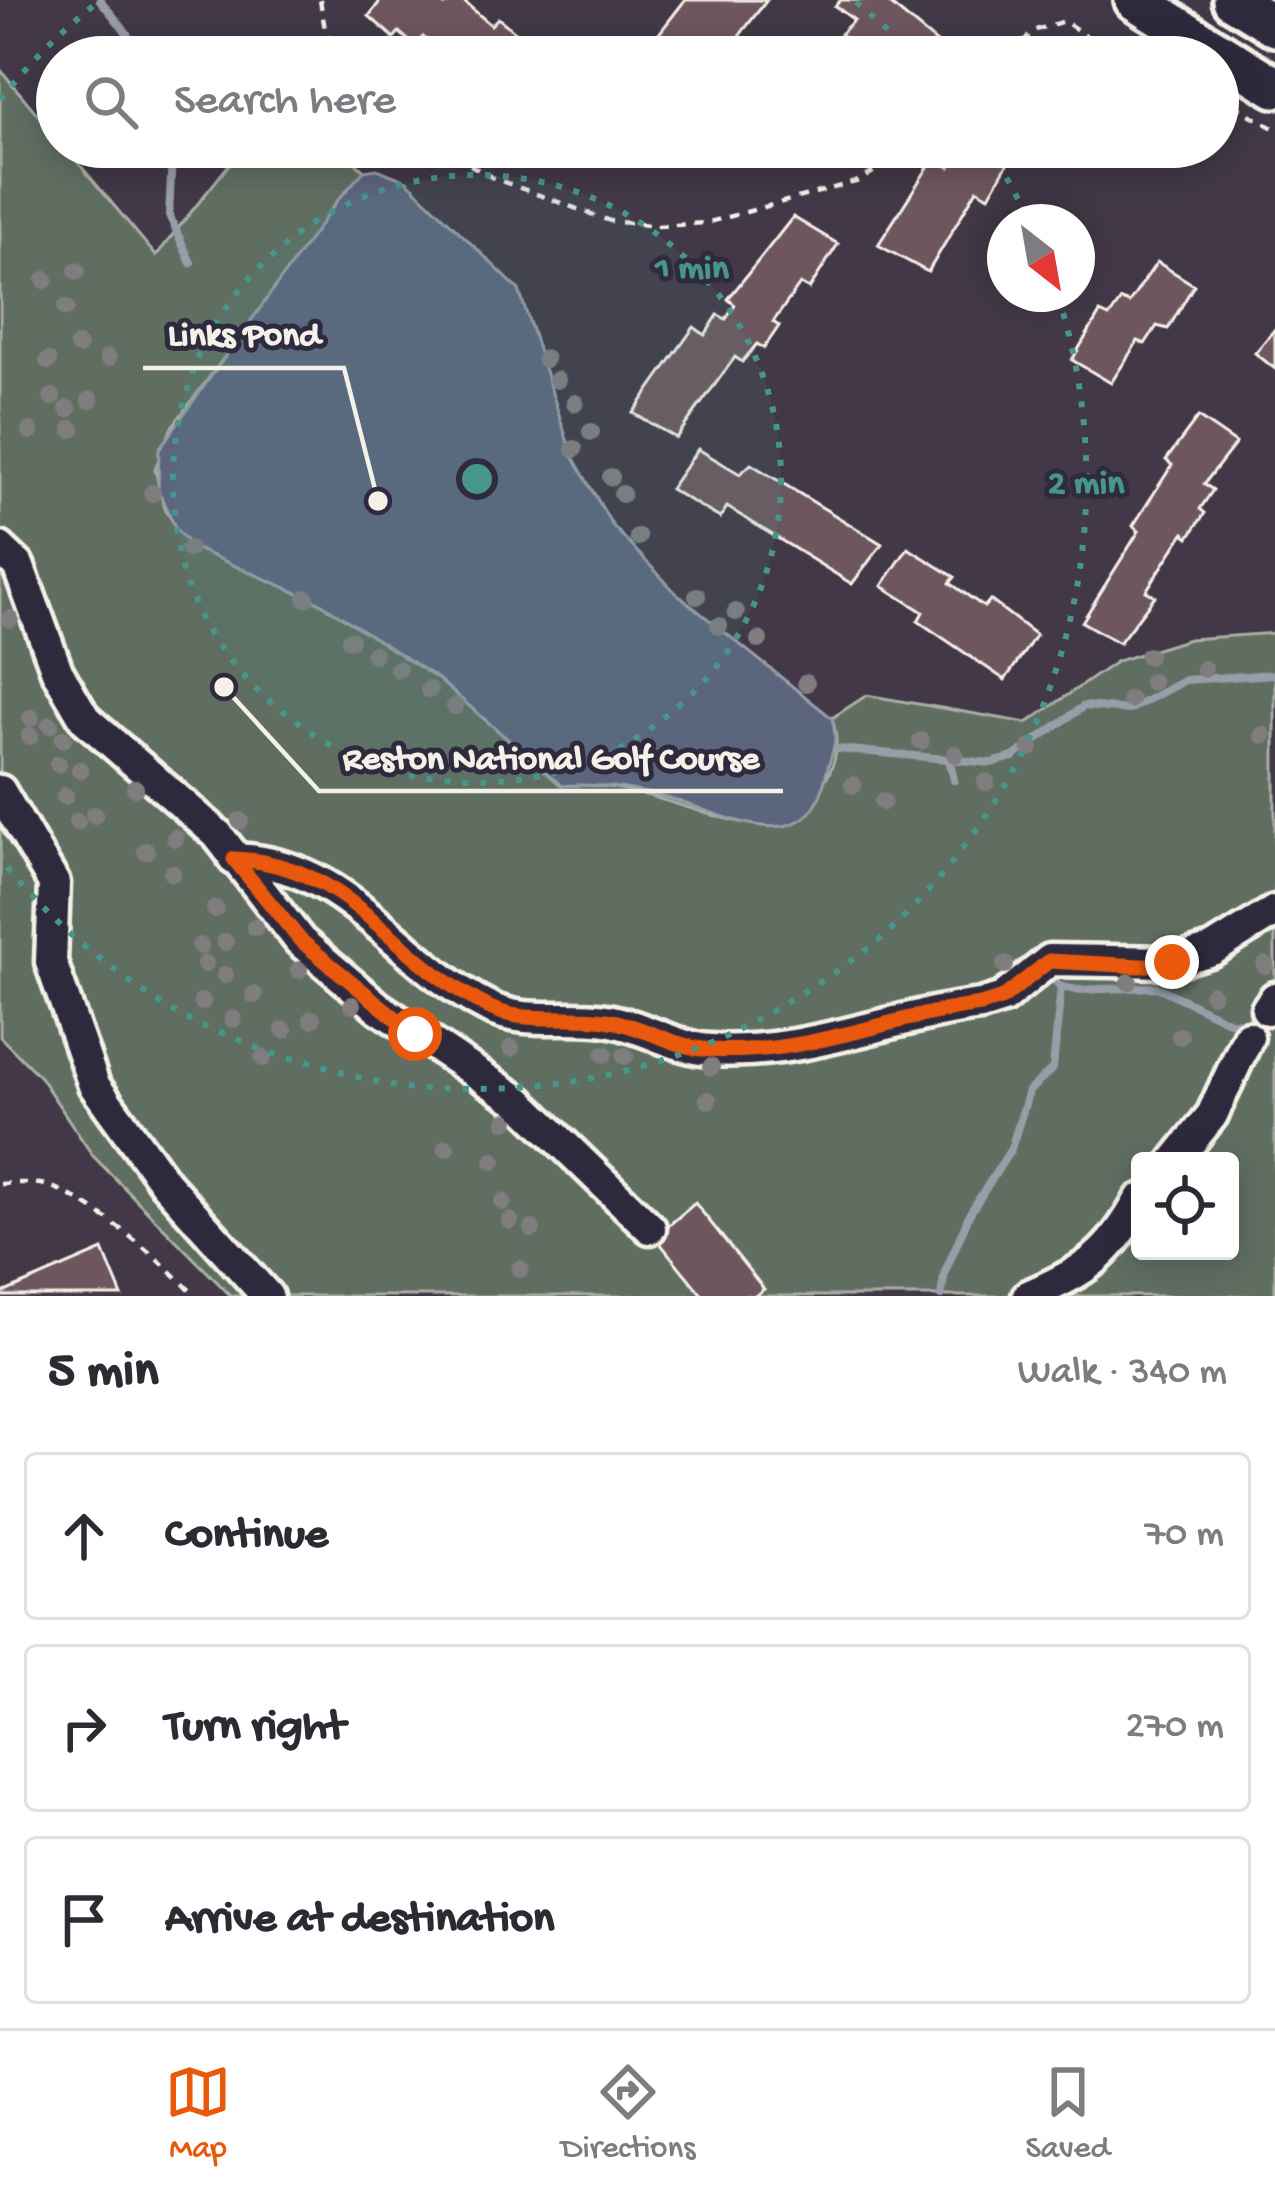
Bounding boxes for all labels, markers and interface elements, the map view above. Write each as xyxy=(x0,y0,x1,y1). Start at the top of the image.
search box xyxy=(36,36,1239,168)
icon: search xyxy=(78,69,144,135)
text: Search here xyxy=(174,76,396,129)
north arrow xyxy=(987,204,1095,312)
text: 1 min xyxy=(653,249,730,292)
callout: Links Pond xyxy=(143,296,344,368)
text: Links Pond xyxy=(168,316,324,359)
centre of rings xyxy=(456,458,498,500)
text: 2 min xyxy=(1048,464,1125,507)
callout: Reston National Golf Course xyxy=(319,719,783,791)
text: Reston National Golf Course xyxy=(343,740,761,783)
route end xyxy=(1145,935,1199,989)
route start xyxy=(388,1007,442,1061)
map controls xyxy=(1131,1152,1239,1260)
button: locate xyxy=(1131,1152,1239,1260)
text: 5 min xyxy=(48,1344,158,1404)
text: Walk · 340 m xyxy=(1018,1351,1227,1397)
icon: ahead xyxy=(51,1503,117,1569)
text: Continue xyxy=(165,1510,328,1563)
text: 70 m xyxy=(1145,1513,1224,1559)
icon: right xyxy=(51,1695,117,1761)
text: Turn right xyxy=(165,1702,345,1755)
text: 270 m xyxy=(1126,1705,1224,1751)
icon: arrive xyxy=(51,1887,117,1953)
text: Arrive at destination xyxy=(165,1894,554,1947)
tab: Map xyxy=(165,2059,231,2169)
tab: Directions xyxy=(561,2059,695,2169)
tab: Saved xyxy=(1025,2059,1110,2169)

